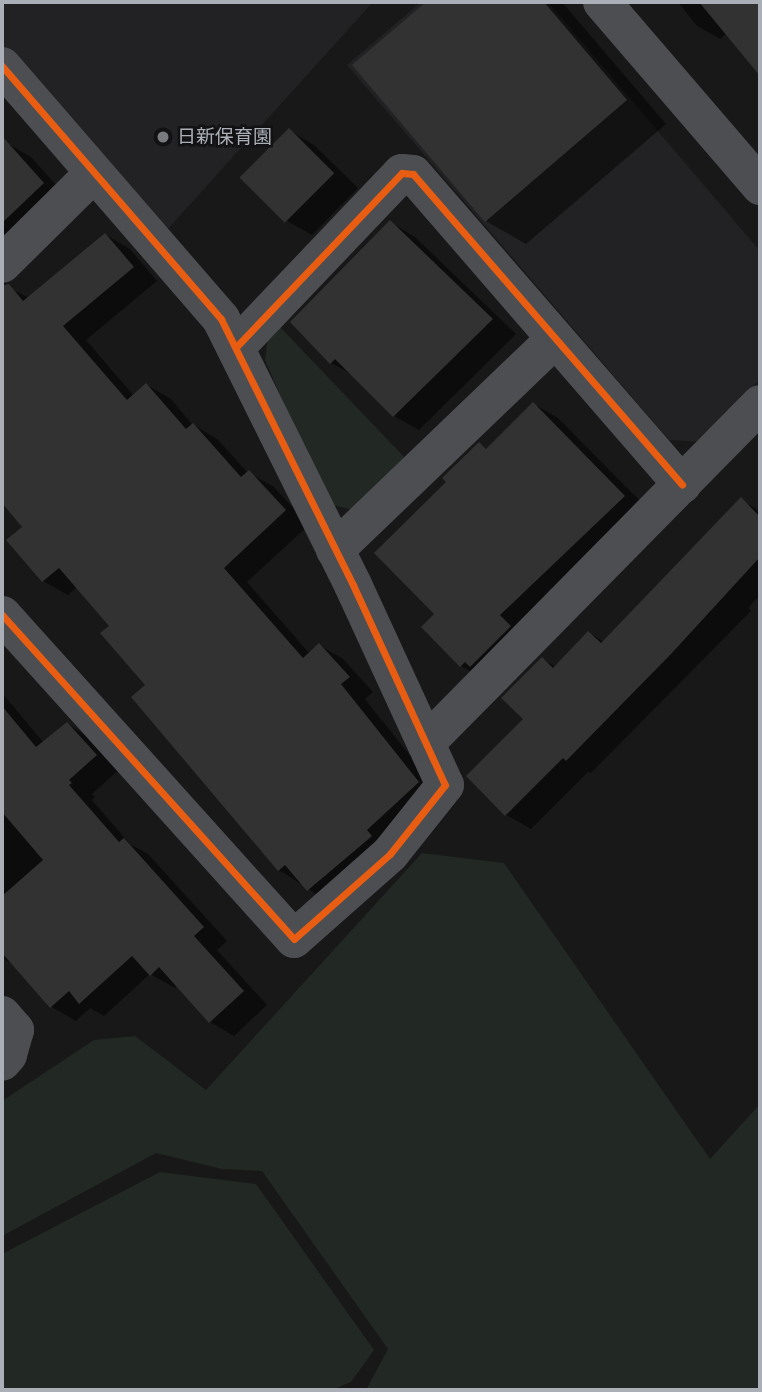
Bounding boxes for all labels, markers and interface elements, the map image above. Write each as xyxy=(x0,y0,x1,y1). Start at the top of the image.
place label: 日新保育園 xyxy=(177,126,272,148)
marker: 日新保育園 xyxy=(155,129,171,145)

